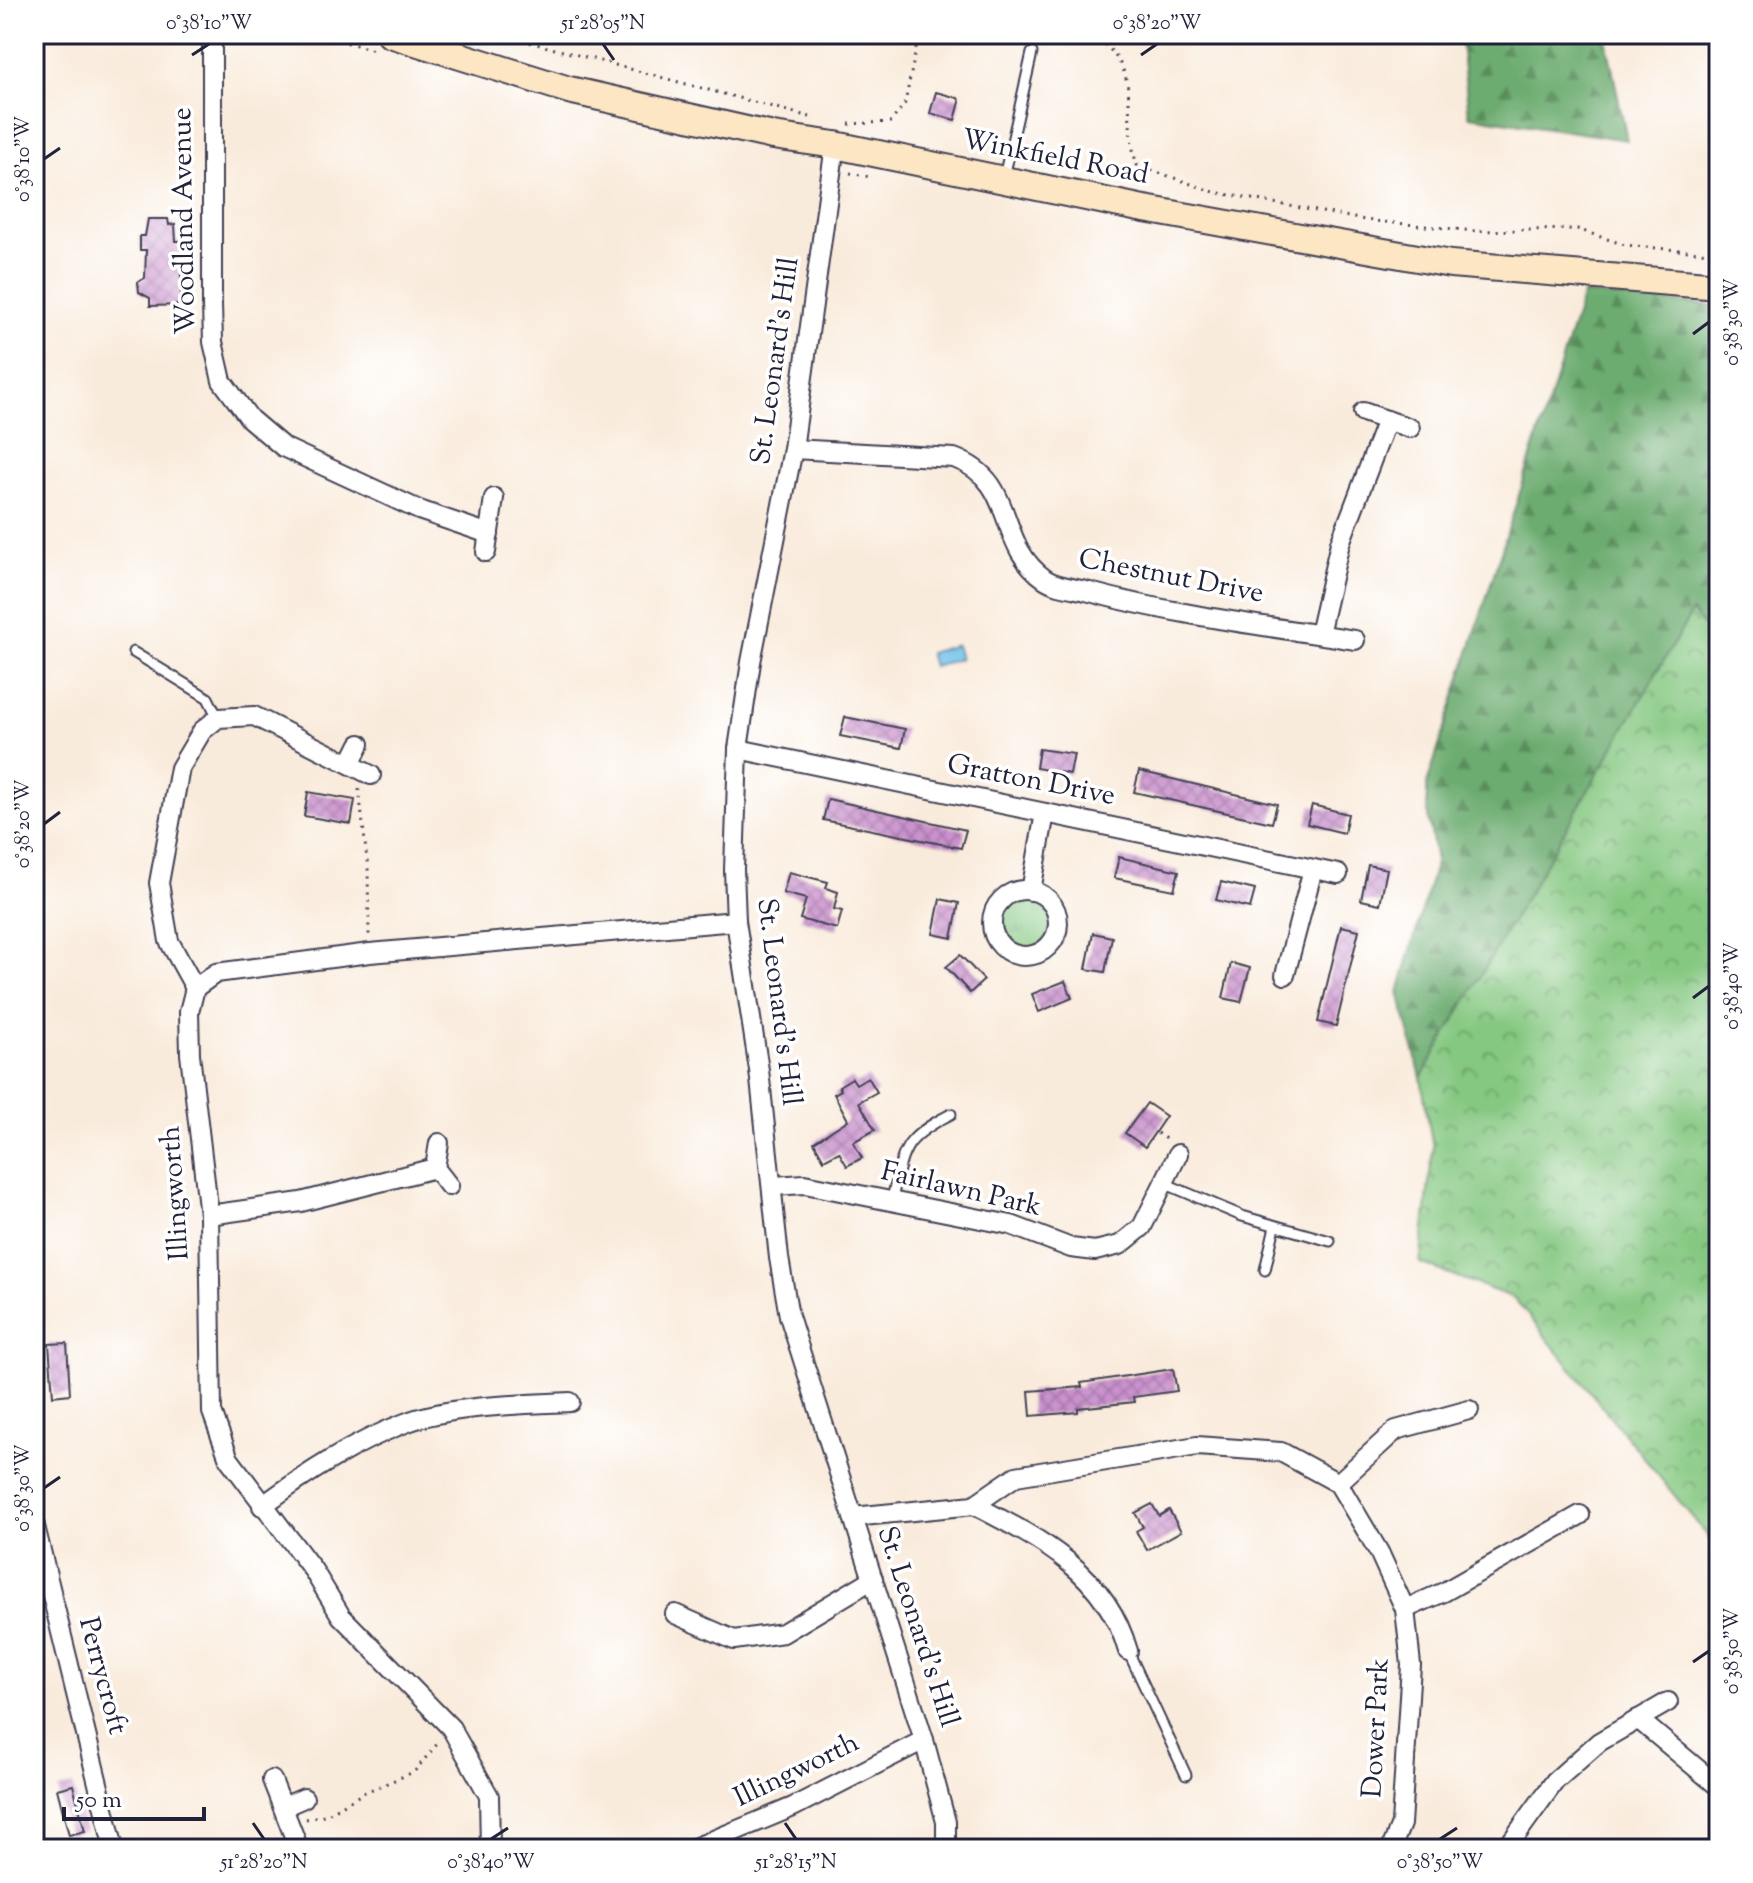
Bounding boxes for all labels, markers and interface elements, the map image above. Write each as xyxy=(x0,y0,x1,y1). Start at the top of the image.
text: 0°38'10"W xyxy=(166,10,252,39)
text: 51°28'05"N xyxy=(560,10,645,39)
text: 0°38'20"W xyxy=(1113,10,1201,39)
street label: Woodland Avenue xyxy=(163,107,207,335)
text: 0°38'10"W xyxy=(10,116,39,202)
street label: Winkfield Road xyxy=(958,120,1152,196)
street label: St. Leonard's Hill xyxy=(742,255,810,467)
text: 0°38'30"W xyxy=(1719,278,1748,366)
street label: Chestnut Drive xyxy=(1075,539,1267,615)
street label: Gratton Drive xyxy=(944,745,1118,817)
text: 0°38'20"W xyxy=(10,780,39,868)
street label: St. Leonard's Hill xyxy=(745,896,811,1108)
text: 0°38'40"W xyxy=(1719,942,1748,1030)
street label: Illingworth xyxy=(151,1124,201,1262)
street label: Fairlawn Park xyxy=(877,1152,1045,1228)
text: 0°38'30"W xyxy=(10,1444,39,1532)
street label: St. Leonard's Hill xyxy=(866,1521,968,1733)
text: 0°38'50"W xyxy=(1719,1608,1748,1694)
street label: Perrycroft xyxy=(67,1613,137,1739)
street label: Dower Park xyxy=(1353,1657,1401,1799)
street label: Illingworth xyxy=(728,1724,866,1818)
scale bar xyxy=(64,1771,204,1821)
text: 50 m xyxy=(74,1784,122,1818)
text: 51°28'20"N xyxy=(220,1849,308,1878)
text: 0°38'40"W xyxy=(447,1849,535,1878)
text: 51°28'15"N xyxy=(754,1849,837,1878)
text: 0°38'50"W xyxy=(1397,1849,1483,1878)

